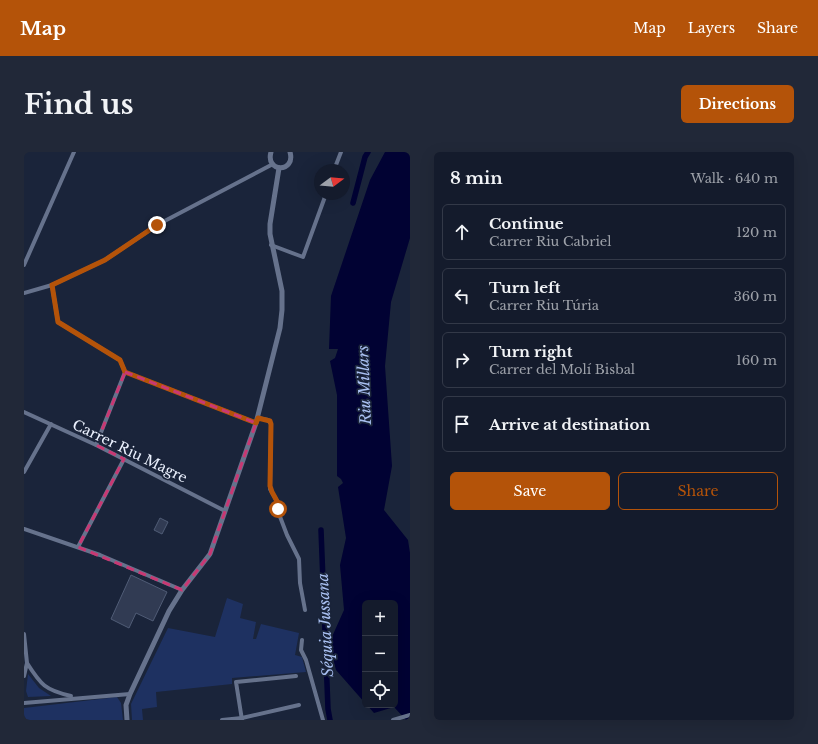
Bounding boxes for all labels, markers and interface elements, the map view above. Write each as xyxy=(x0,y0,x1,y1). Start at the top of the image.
text: Map xyxy=(20,17,66,40)
text: Map xyxy=(633,19,666,37)
text: Layers xyxy=(688,19,735,37)
text: Share xyxy=(757,19,798,37)
button: Directions xyxy=(681,85,794,123)
text: Find us xyxy=(24,87,134,122)
north arrow xyxy=(314,164,350,200)
text: 8 min xyxy=(450,168,503,189)
text: Walk · 640 m xyxy=(691,170,778,187)
text: Continue xyxy=(489,214,564,233)
route end xyxy=(148,216,166,234)
icon: ahead xyxy=(451,221,473,243)
text: 120 m xyxy=(736,224,777,241)
text: Carrer Riu Cabriel xyxy=(489,233,612,250)
text: Turn left xyxy=(489,278,560,297)
icon: left xyxy=(451,285,473,307)
text: 360 m xyxy=(734,288,777,305)
text: Carrer Riu Túria xyxy=(489,297,599,314)
text: Turn right xyxy=(489,342,572,361)
water label: Riu Millars xyxy=(353,345,375,426)
icon: right xyxy=(451,349,473,371)
text: 160 m xyxy=(736,352,777,369)
text: Carrer del Molí Bisbal xyxy=(489,361,635,378)
icon: arrive xyxy=(451,413,473,435)
street label: Carrer Riu Magre xyxy=(70,415,190,487)
text: Arrive at destination xyxy=(489,415,650,434)
button: Save xyxy=(450,472,610,510)
button: Share xyxy=(618,472,778,510)
route start xyxy=(269,500,287,518)
water label: Séquia Jussana xyxy=(313,573,337,677)
map controls xyxy=(362,600,398,708)
button: + xyxy=(362,600,398,636)
button: − xyxy=(362,636,398,672)
button: locate xyxy=(362,672,398,708)

